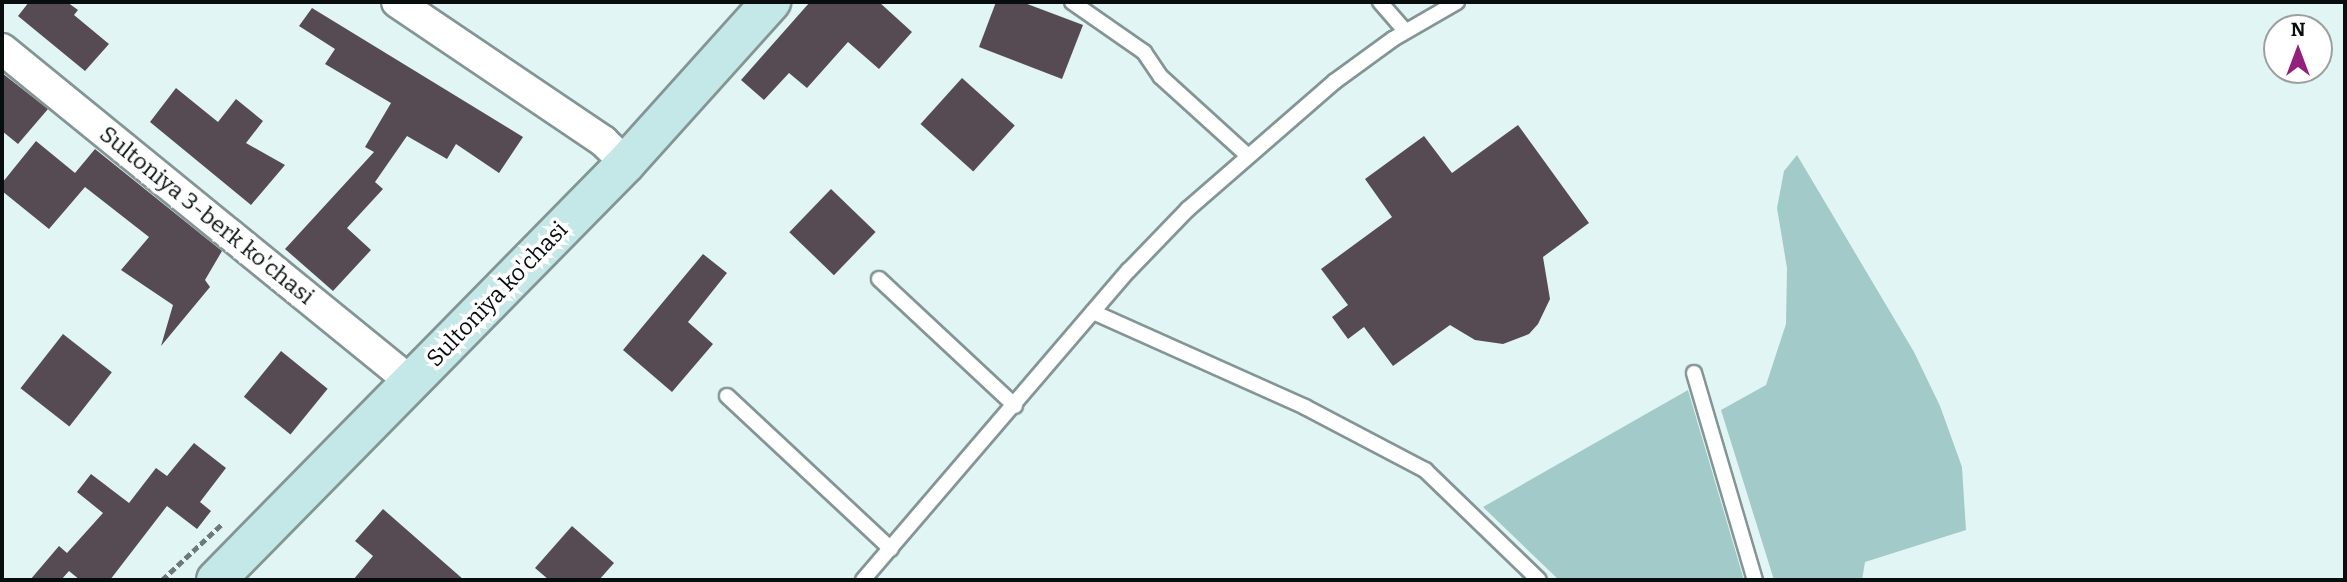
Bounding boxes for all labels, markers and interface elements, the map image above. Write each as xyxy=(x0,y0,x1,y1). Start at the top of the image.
north arrow xyxy=(2263,14,2333,84)
text: N xyxy=(2291,18,2305,41)
street label: Sultoniya 3-berk ko'chasi xyxy=(94,120,320,310)
street label: Sultoniya ko'chasi xyxy=(421,216,573,372)

